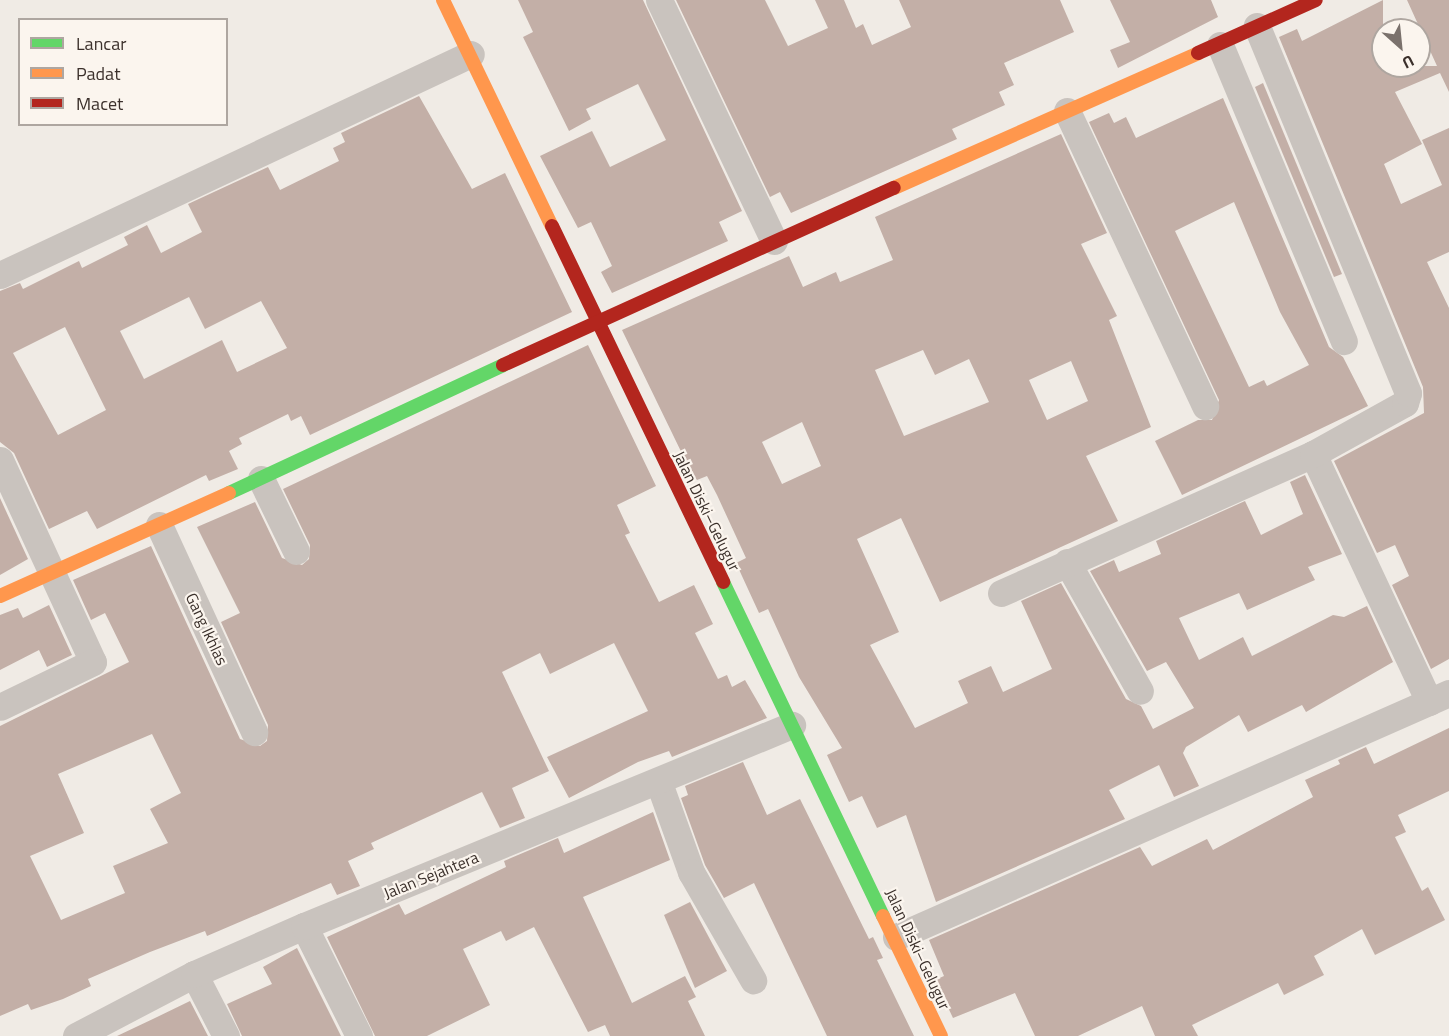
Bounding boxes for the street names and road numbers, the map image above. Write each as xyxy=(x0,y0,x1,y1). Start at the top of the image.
street label: Jalan Diski–Gelugur xyxy=(670,448,744,574)
street label: Gang Ikhlas xyxy=(182,590,232,668)
street label: Jalan Sejahtera xyxy=(381,847,481,903)
street label: Jalan Diski–Gelugur xyxy=(882,885,954,1013)

